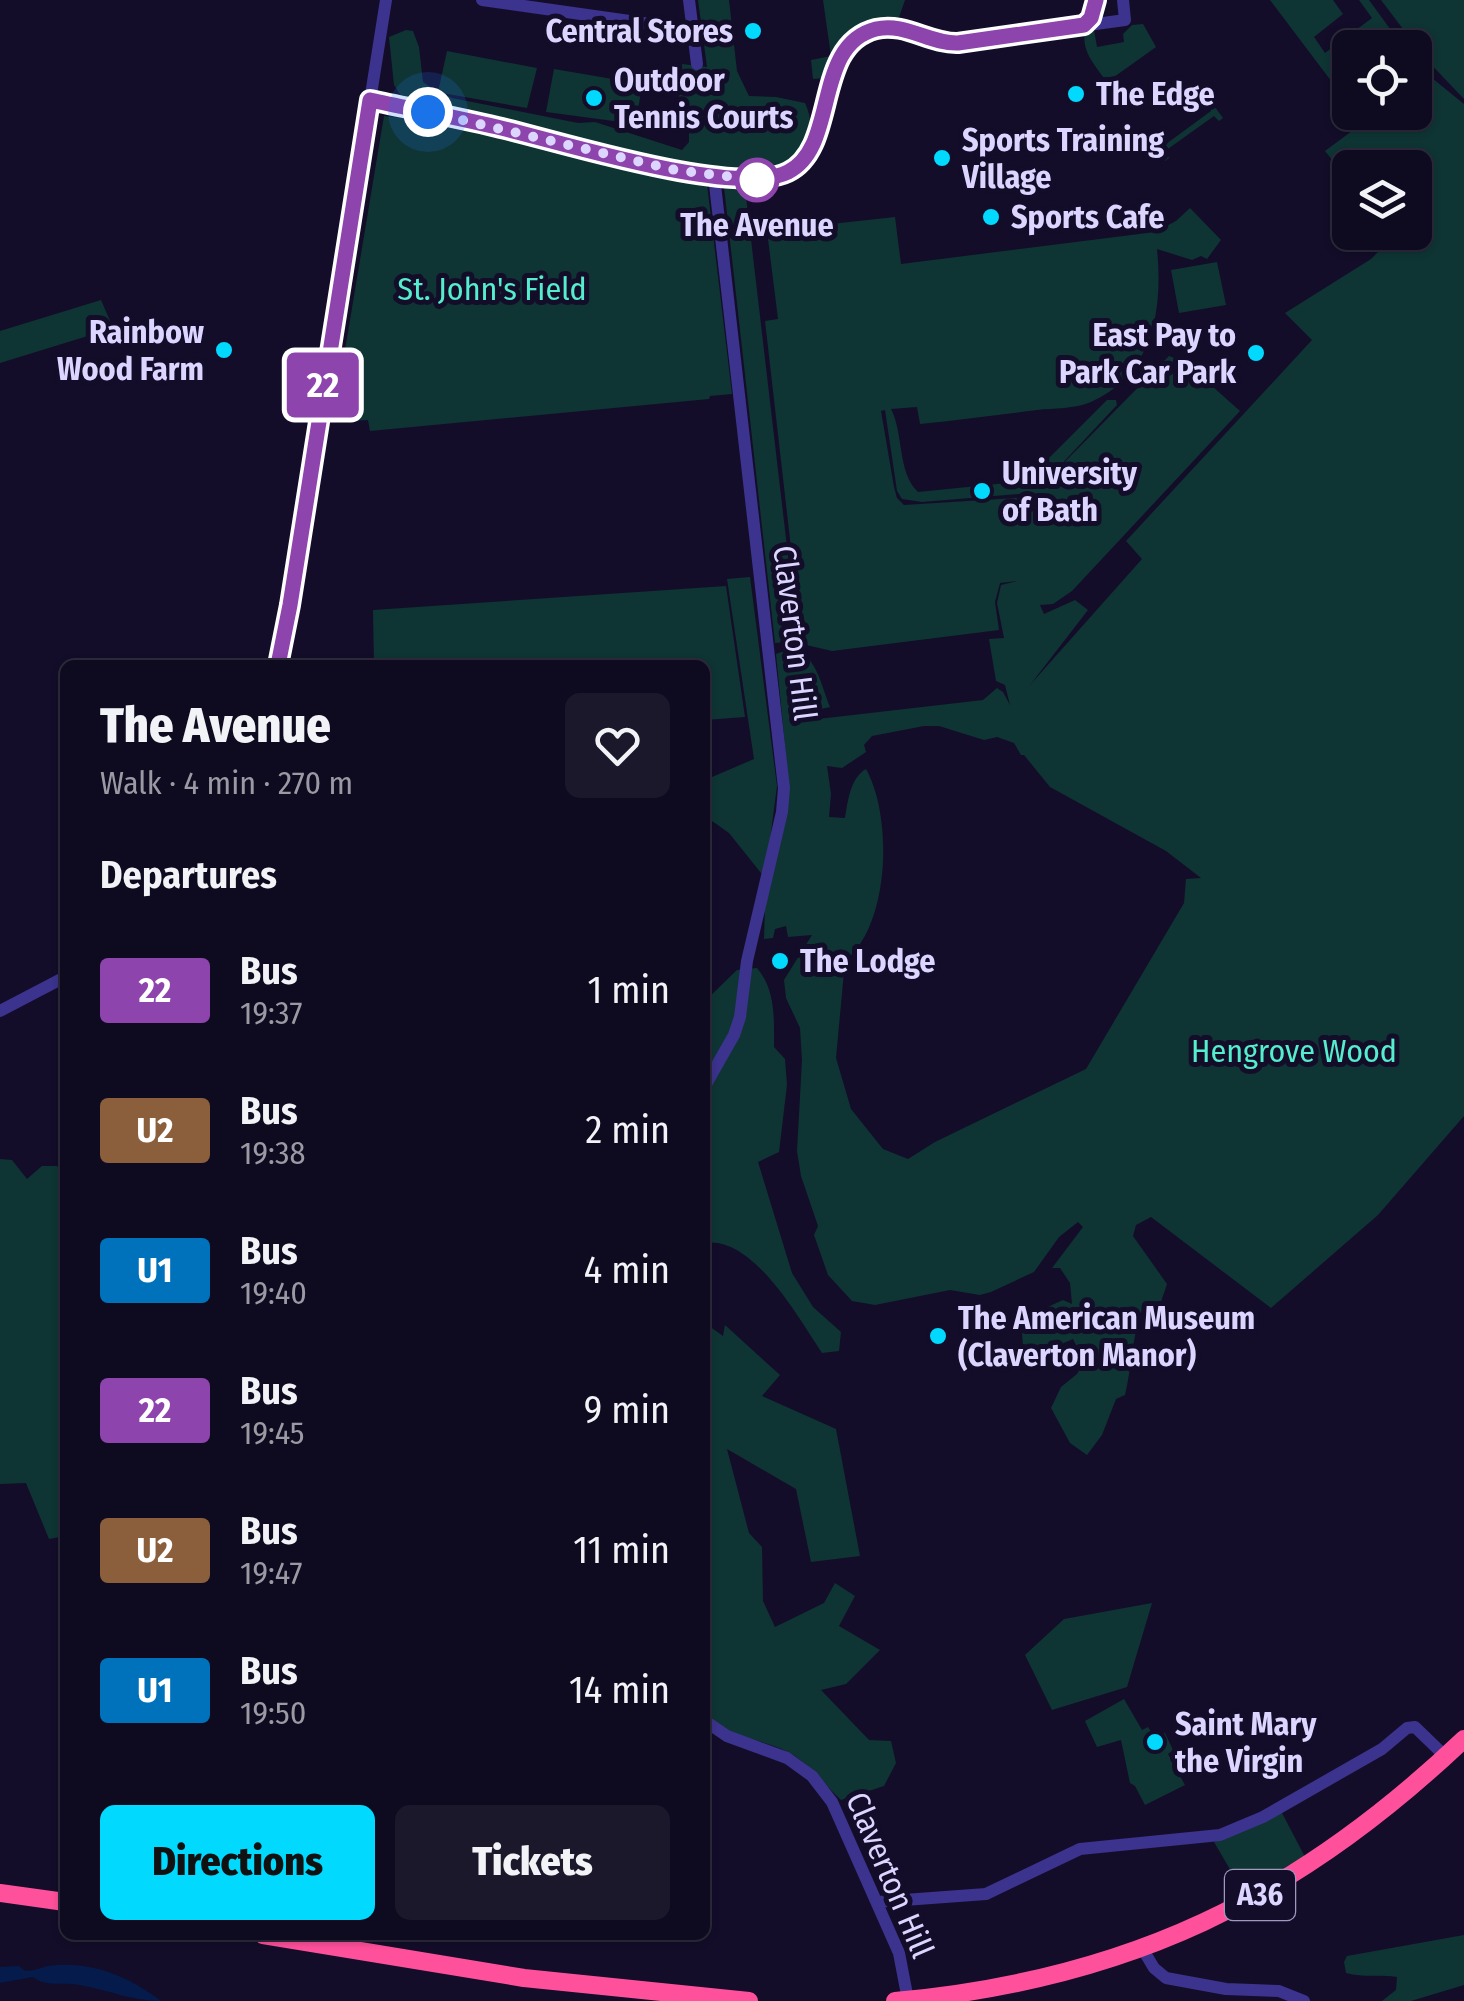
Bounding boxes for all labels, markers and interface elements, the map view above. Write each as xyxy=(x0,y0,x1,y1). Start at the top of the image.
place label: Central Stores xyxy=(545,12,733,50)
marker: Central Stores xyxy=(742,20,764,42)
map controls xyxy=(1332,30,1432,250)
button: locate xyxy=(1332,30,1432,130)
place label: Outdoor Tennis Courts xyxy=(614,61,793,136)
place label: The Edge xyxy=(1096,75,1215,113)
marker: The Edge xyxy=(1065,83,1087,105)
your location xyxy=(403,87,453,137)
marker: Outdoor Tennis Courts xyxy=(583,87,605,109)
place label: Sports Training Village xyxy=(961,121,1164,196)
marker: Sports Training Village xyxy=(931,147,953,169)
button: layers xyxy=(1332,150,1432,250)
marker: The Avenue xyxy=(736,159,778,201)
place label: Sports Cafe xyxy=(1011,198,1165,236)
place label: The Avenue xyxy=(680,206,834,244)
marker: Sports Cafe xyxy=(980,206,1002,228)
park label: St. John's Field xyxy=(397,270,587,308)
place label: Rainbow Wood Farm xyxy=(57,313,204,388)
place label: East Pay to Park Car Park xyxy=(1059,316,1237,391)
marker: Rainbow Wood Farm xyxy=(213,339,235,361)
marker: East Pay to Park Car Park xyxy=(1245,342,1267,364)
line badge: 22 xyxy=(278,352,368,418)
text: 22 xyxy=(307,364,339,406)
place label: University of Bath xyxy=(1002,454,1138,529)
marker: University of Bath xyxy=(971,480,993,502)
street label: Claverton Hill xyxy=(765,543,825,723)
button: heart xyxy=(565,693,670,798)
text: The Avenue xyxy=(100,697,331,755)
text: Walk · 4 min · 270 m xyxy=(100,764,353,802)
text: Departures xyxy=(100,852,277,898)
place label: The Lodge xyxy=(800,942,936,980)
text: Bus xyxy=(240,948,298,994)
marker: The Lodge xyxy=(769,950,791,972)
text: 1 min xyxy=(587,967,670,1013)
text: 22 xyxy=(139,969,171,1011)
text: 19:37 xyxy=(240,994,302,1032)
park label: Hengrove Wood xyxy=(1191,1032,1397,1070)
text: Bus xyxy=(240,1088,298,1134)
text: 2 min xyxy=(585,1107,670,1153)
text: U2 xyxy=(137,1109,173,1151)
text: 19:38 xyxy=(240,1134,306,1172)
text: Bus xyxy=(240,1228,298,1274)
text: 4 min xyxy=(584,1247,670,1293)
text: U1 xyxy=(137,1249,173,1291)
text: 19:40 xyxy=(240,1274,307,1312)
place label: The American Museum (Claverton Manor) xyxy=(958,1299,1255,1374)
marker: The American Museum (Claverton Manor) xyxy=(927,1325,949,1347)
text: Bus xyxy=(240,1368,298,1414)
text: 9 min xyxy=(584,1387,670,1433)
text: 22 xyxy=(139,1389,171,1431)
text: 19:45 xyxy=(240,1414,305,1452)
text: Bus xyxy=(240,1508,298,1554)
text: 11 min xyxy=(573,1527,670,1573)
text: U2 xyxy=(137,1529,173,1571)
text: 19:47 xyxy=(240,1554,303,1592)
text: Bus xyxy=(240,1648,298,1694)
text: 14 min xyxy=(569,1667,670,1713)
text: U1 xyxy=(137,1669,173,1711)
text: 19:50 xyxy=(240,1694,306,1732)
place label: Saint Mary the Virgin xyxy=(1175,1705,1317,1780)
marker: Saint Mary the Virgin xyxy=(1144,1731,1166,1753)
street label: Claverton Hill xyxy=(838,1787,942,1963)
button: Directions xyxy=(100,1805,375,1920)
button: Tickets xyxy=(395,1805,670,1920)
road number: A36 xyxy=(1225,1870,1295,1920)

